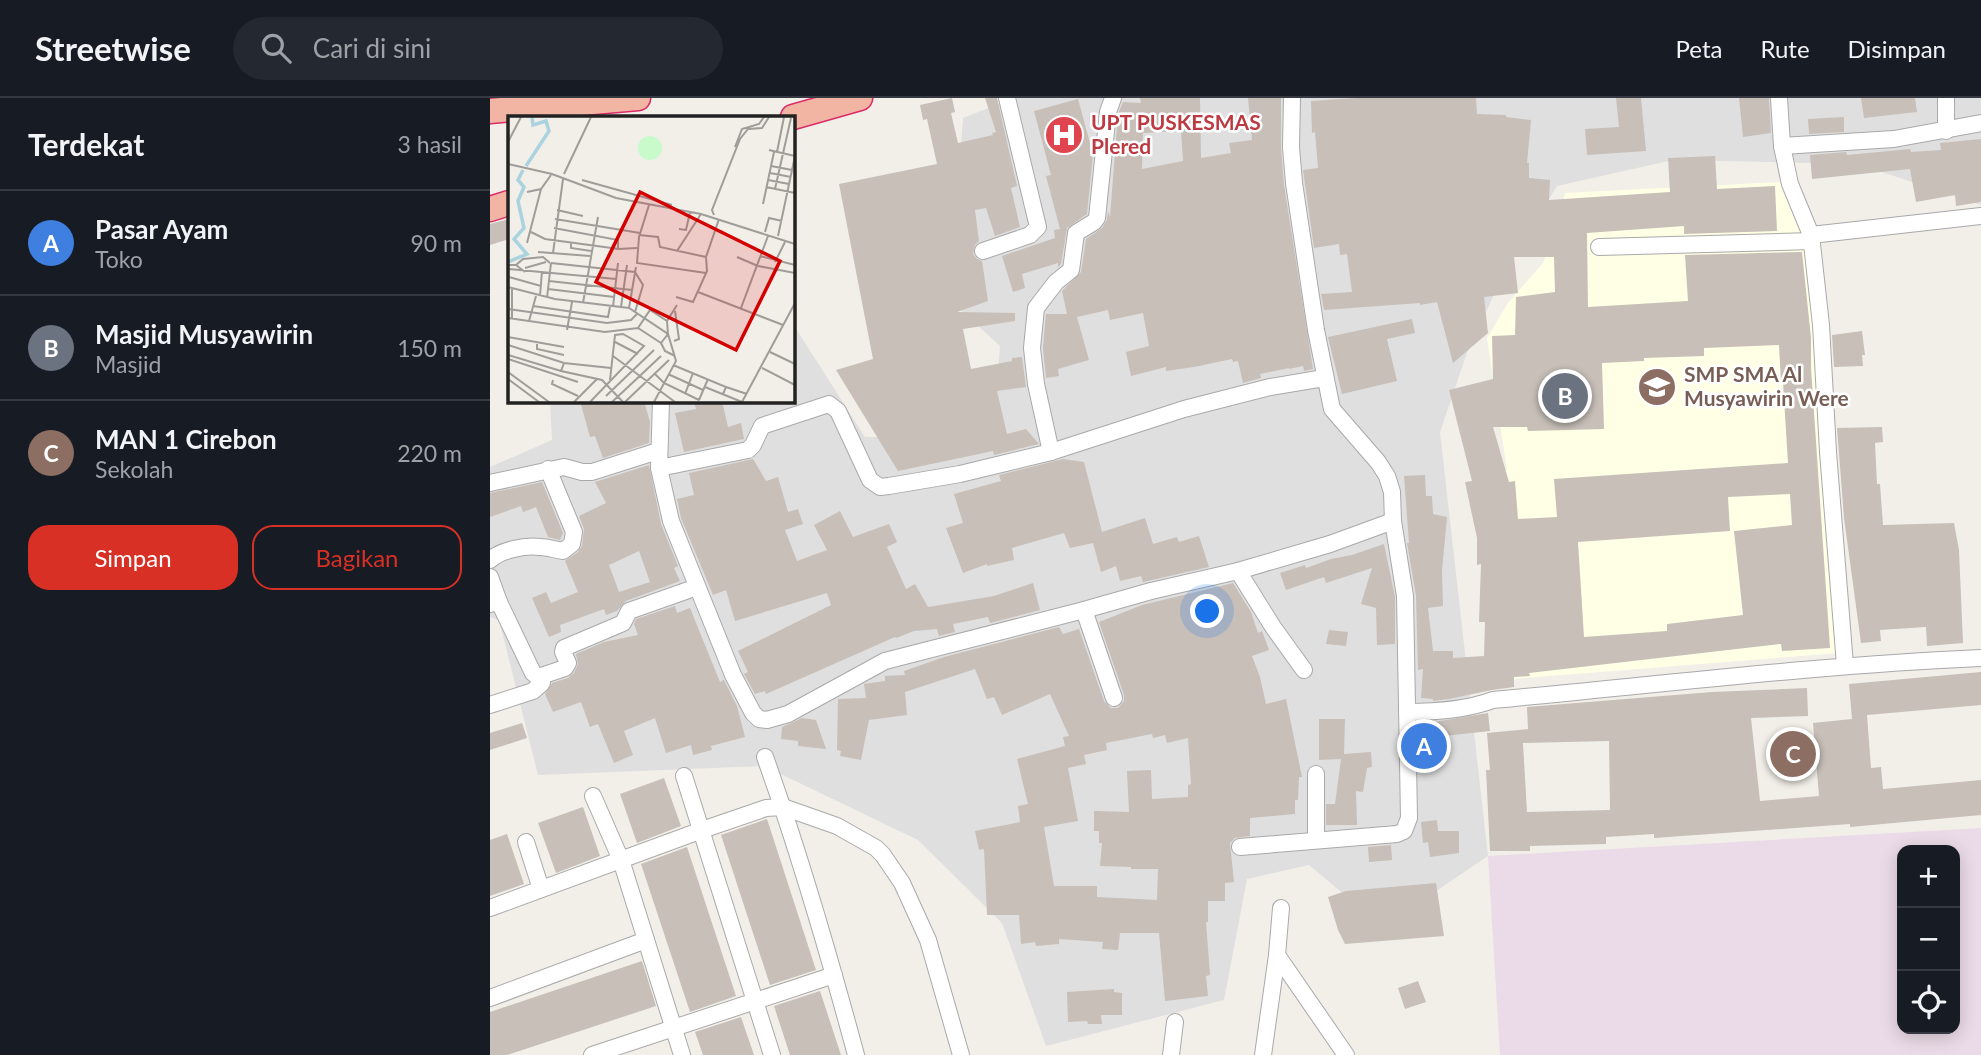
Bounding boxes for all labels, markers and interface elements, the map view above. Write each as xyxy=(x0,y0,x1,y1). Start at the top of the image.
search box xyxy=(233,17,723,80)
text: Streetwise xyxy=(35,28,191,68)
icon: search xyxy=(257,29,295,67)
text: Cari di sini xyxy=(313,32,431,64)
text: Peta xyxy=(1676,34,1722,63)
text: Rute xyxy=(1760,34,1810,63)
text: Disimpan xyxy=(1848,34,1946,63)
place label: UPT PUSKESMAS Plered xyxy=(1091,109,1261,158)
hospital icon: UPT PUSKESMAS Plered xyxy=(1043,114,1085,156)
inset map xyxy=(508,116,794,402)
text: Terdekat xyxy=(28,126,144,162)
text: 3 hasil xyxy=(398,130,462,158)
text: Pasar Ayam xyxy=(95,213,228,245)
text: A xyxy=(43,229,59,257)
text: 90 m xyxy=(411,229,462,257)
text: Toko xyxy=(95,245,143,273)
text: Masjid Musyawirin xyxy=(95,318,313,350)
text: B xyxy=(43,334,59,362)
text: 150 m xyxy=(397,334,462,362)
text: Masjid xyxy=(95,350,161,378)
place label: SMP SMA Al Musyawirin Were xyxy=(1684,361,1849,410)
school or university icon: SMP SMA Al Musyawirin Were xyxy=(1636,366,1678,408)
pin: B xyxy=(1542,370,1588,422)
text: MAN 1 Cirebon xyxy=(95,423,277,455)
text: C xyxy=(43,439,59,467)
text: 220 m xyxy=(397,439,462,467)
text: Sekolah xyxy=(95,455,173,483)
button: Simpan xyxy=(28,525,238,590)
button: Bagikan xyxy=(252,525,462,590)
your location xyxy=(1190,594,1224,628)
pin: A xyxy=(1401,720,1447,772)
pin: C xyxy=(1770,728,1816,780)
map controls xyxy=(1897,845,1960,1034)
button: + xyxy=(1897,845,1960,908)
button: − xyxy=(1897,908,1960,971)
button: locate xyxy=(1897,971,1960,1034)

